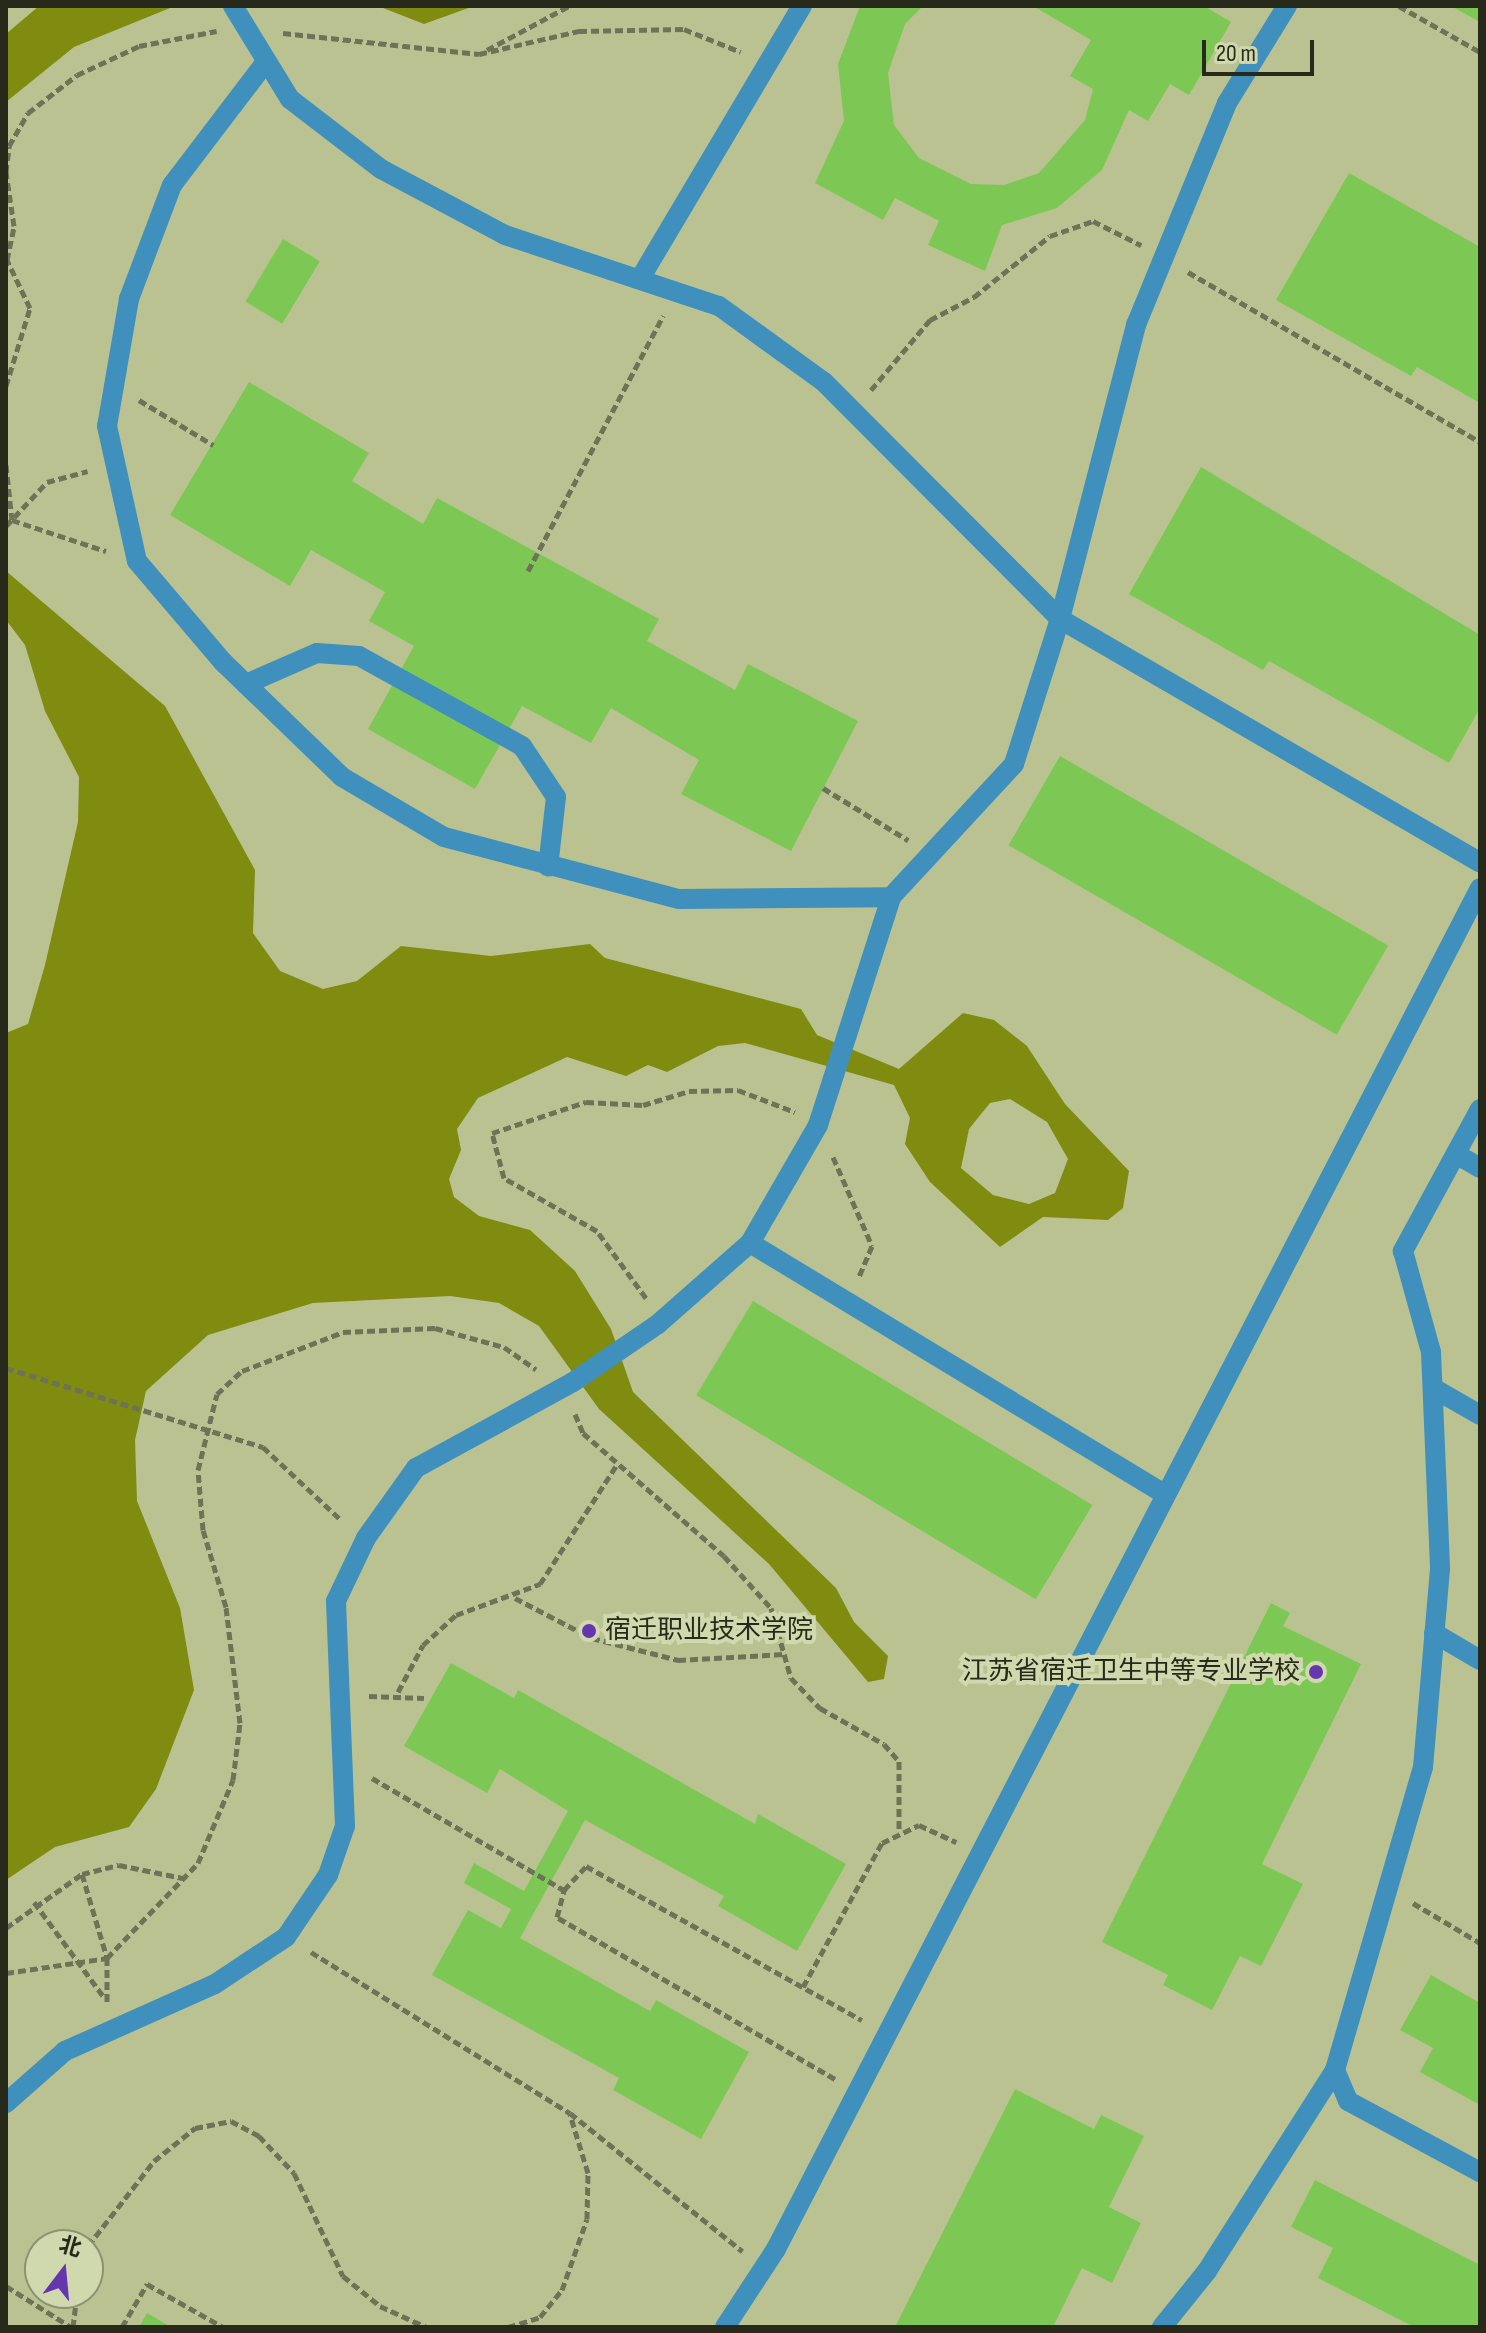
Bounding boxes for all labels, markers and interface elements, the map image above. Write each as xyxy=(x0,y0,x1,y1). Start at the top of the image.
scale bar xyxy=(1206,24,1318,74)
text: 20 m xyxy=(1216,39,1256,68)
place label: 宿迁职业技术学院 xyxy=(605,1615,813,1647)
marker: 宿迁职业技术学院 xyxy=(580,1622,598,1640)
place label: 江苏省宿迁卫生中等专业学校 xyxy=(962,1656,1300,1688)
marker: 江苏省宿迁卫生中等专业学校 xyxy=(1307,1663,1325,1681)
north arrow xyxy=(24,2229,104,2309)
text: 北 xyxy=(56,2231,84,2263)

